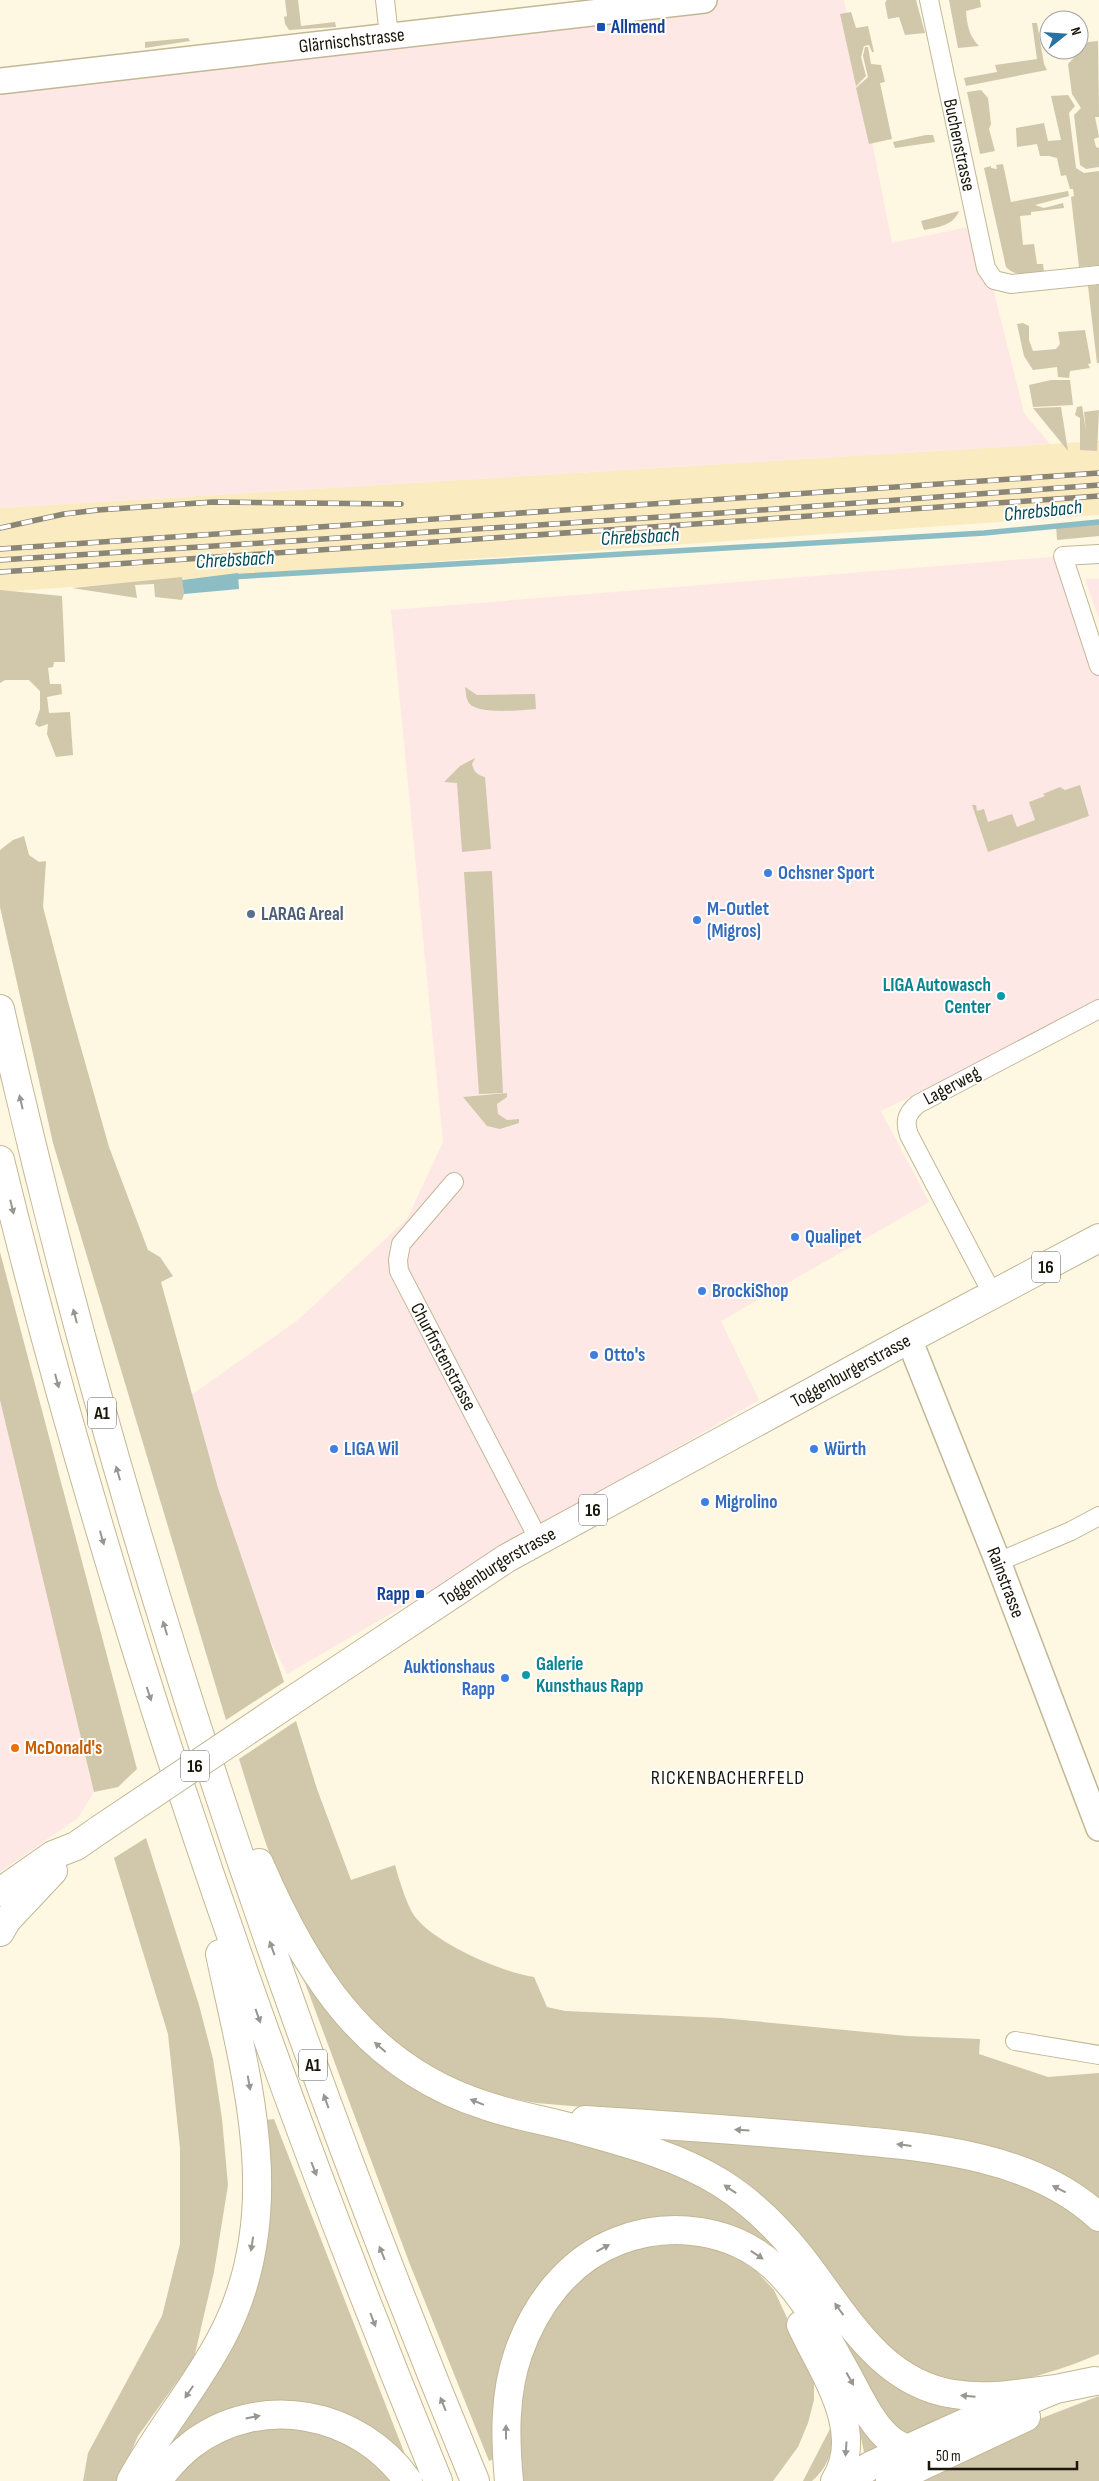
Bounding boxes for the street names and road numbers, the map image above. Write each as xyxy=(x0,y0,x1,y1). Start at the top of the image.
street label: Glärnischstrasse xyxy=(298,23,406,58)
street label: Buchenstrasse xyxy=(938,97,980,193)
street label: Lagerweg xyxy=(920,1061,985,1110)
road number: 16 xyxy=(1032,1252,1060,1282)
street label: Churfirstenstrasse xyxy=(405,1299,481,1415)
street label: Toggenburgerstrasse xyxy=(787,1329,915,1412)
road number: A1 xyxy=(88,1398,116,1429)
road number: 16 xyxy=(579,1494,607,1526)
street label: Toggenburgerstrasse xyxy=(435,1522,560,1611)
street label: Rainstrasse xyxy=(982,1544,1030,1621)
road number: 16 xyxy=(181,1750,209,1782)
road number: A1 xyxy=(299,2050,327,2080)

